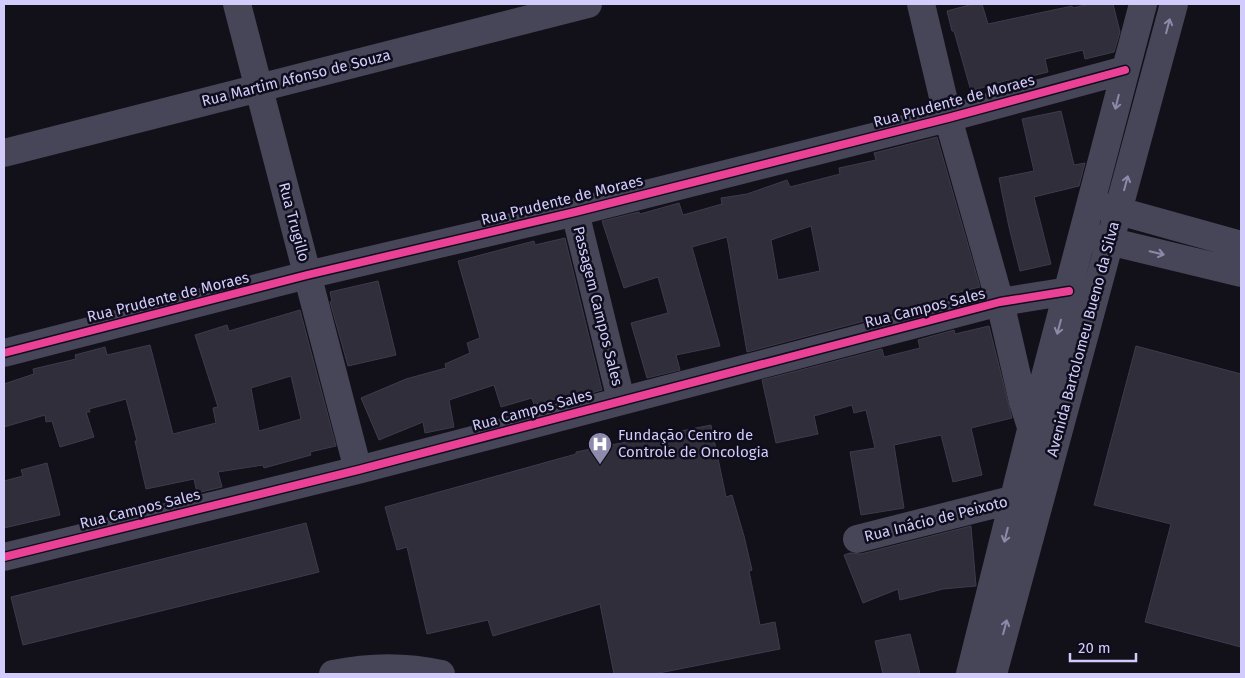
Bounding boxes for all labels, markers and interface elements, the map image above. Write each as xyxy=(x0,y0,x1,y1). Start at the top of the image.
one-way arrow xyxy=(1164,19,1173,35)
street label: Rua Martim Afonso de Souza xyxy=(200,46,392,110)
street label: Rua Prudente de Moraes xyxy=(871,71,1037,131)
one-way arrow xyxy=(1112,93,1121,109)
street label: Rua Prudente de Moraes xyxy=(479,171,645,229)
one-way arrow xyxy=(1121,176,1131,192)
street label: Rua Trugillo xyxy=(275,180,313,264)
street label: Avenida Bartolomeu Bueno da Silva xyxy=(1043,219,1123,459)
street label: Passagem Campos Sales xyxy=(569,224,627,388)
one-way arrow xyxy=(1148,249,1164,258)
street label: Rua Prudente de Moraes xyxy=(85,268,251,326)
street label: Rua Campos Sales xyxy=(863,284,987,332)
one-way arrow xyxy=(1054,318,1063,334)
street label: Rua Campos Sales xyxy=(470,385,594,435)
place label: Fundação Centro de Controle de Oncologia xyxy=(618,426,769,461)
hospital icon: Fundação Centro de Controle de Oncologia xyxy=(587,431,613,465)
street label: Rua Campos Sales xyxy=(78,485,202,533)
street label: Rua Inácio de Peixoto xyxy=(862,492,1010,546)
one-way arrow xyxy=(1001,527,1010,543)
one-way arrow xyxy=(1001,620,1011,636)
scale bar xyxy=(1070,630,1136,662)
text: 20 m xyxy=(1078,639,1111,657)

